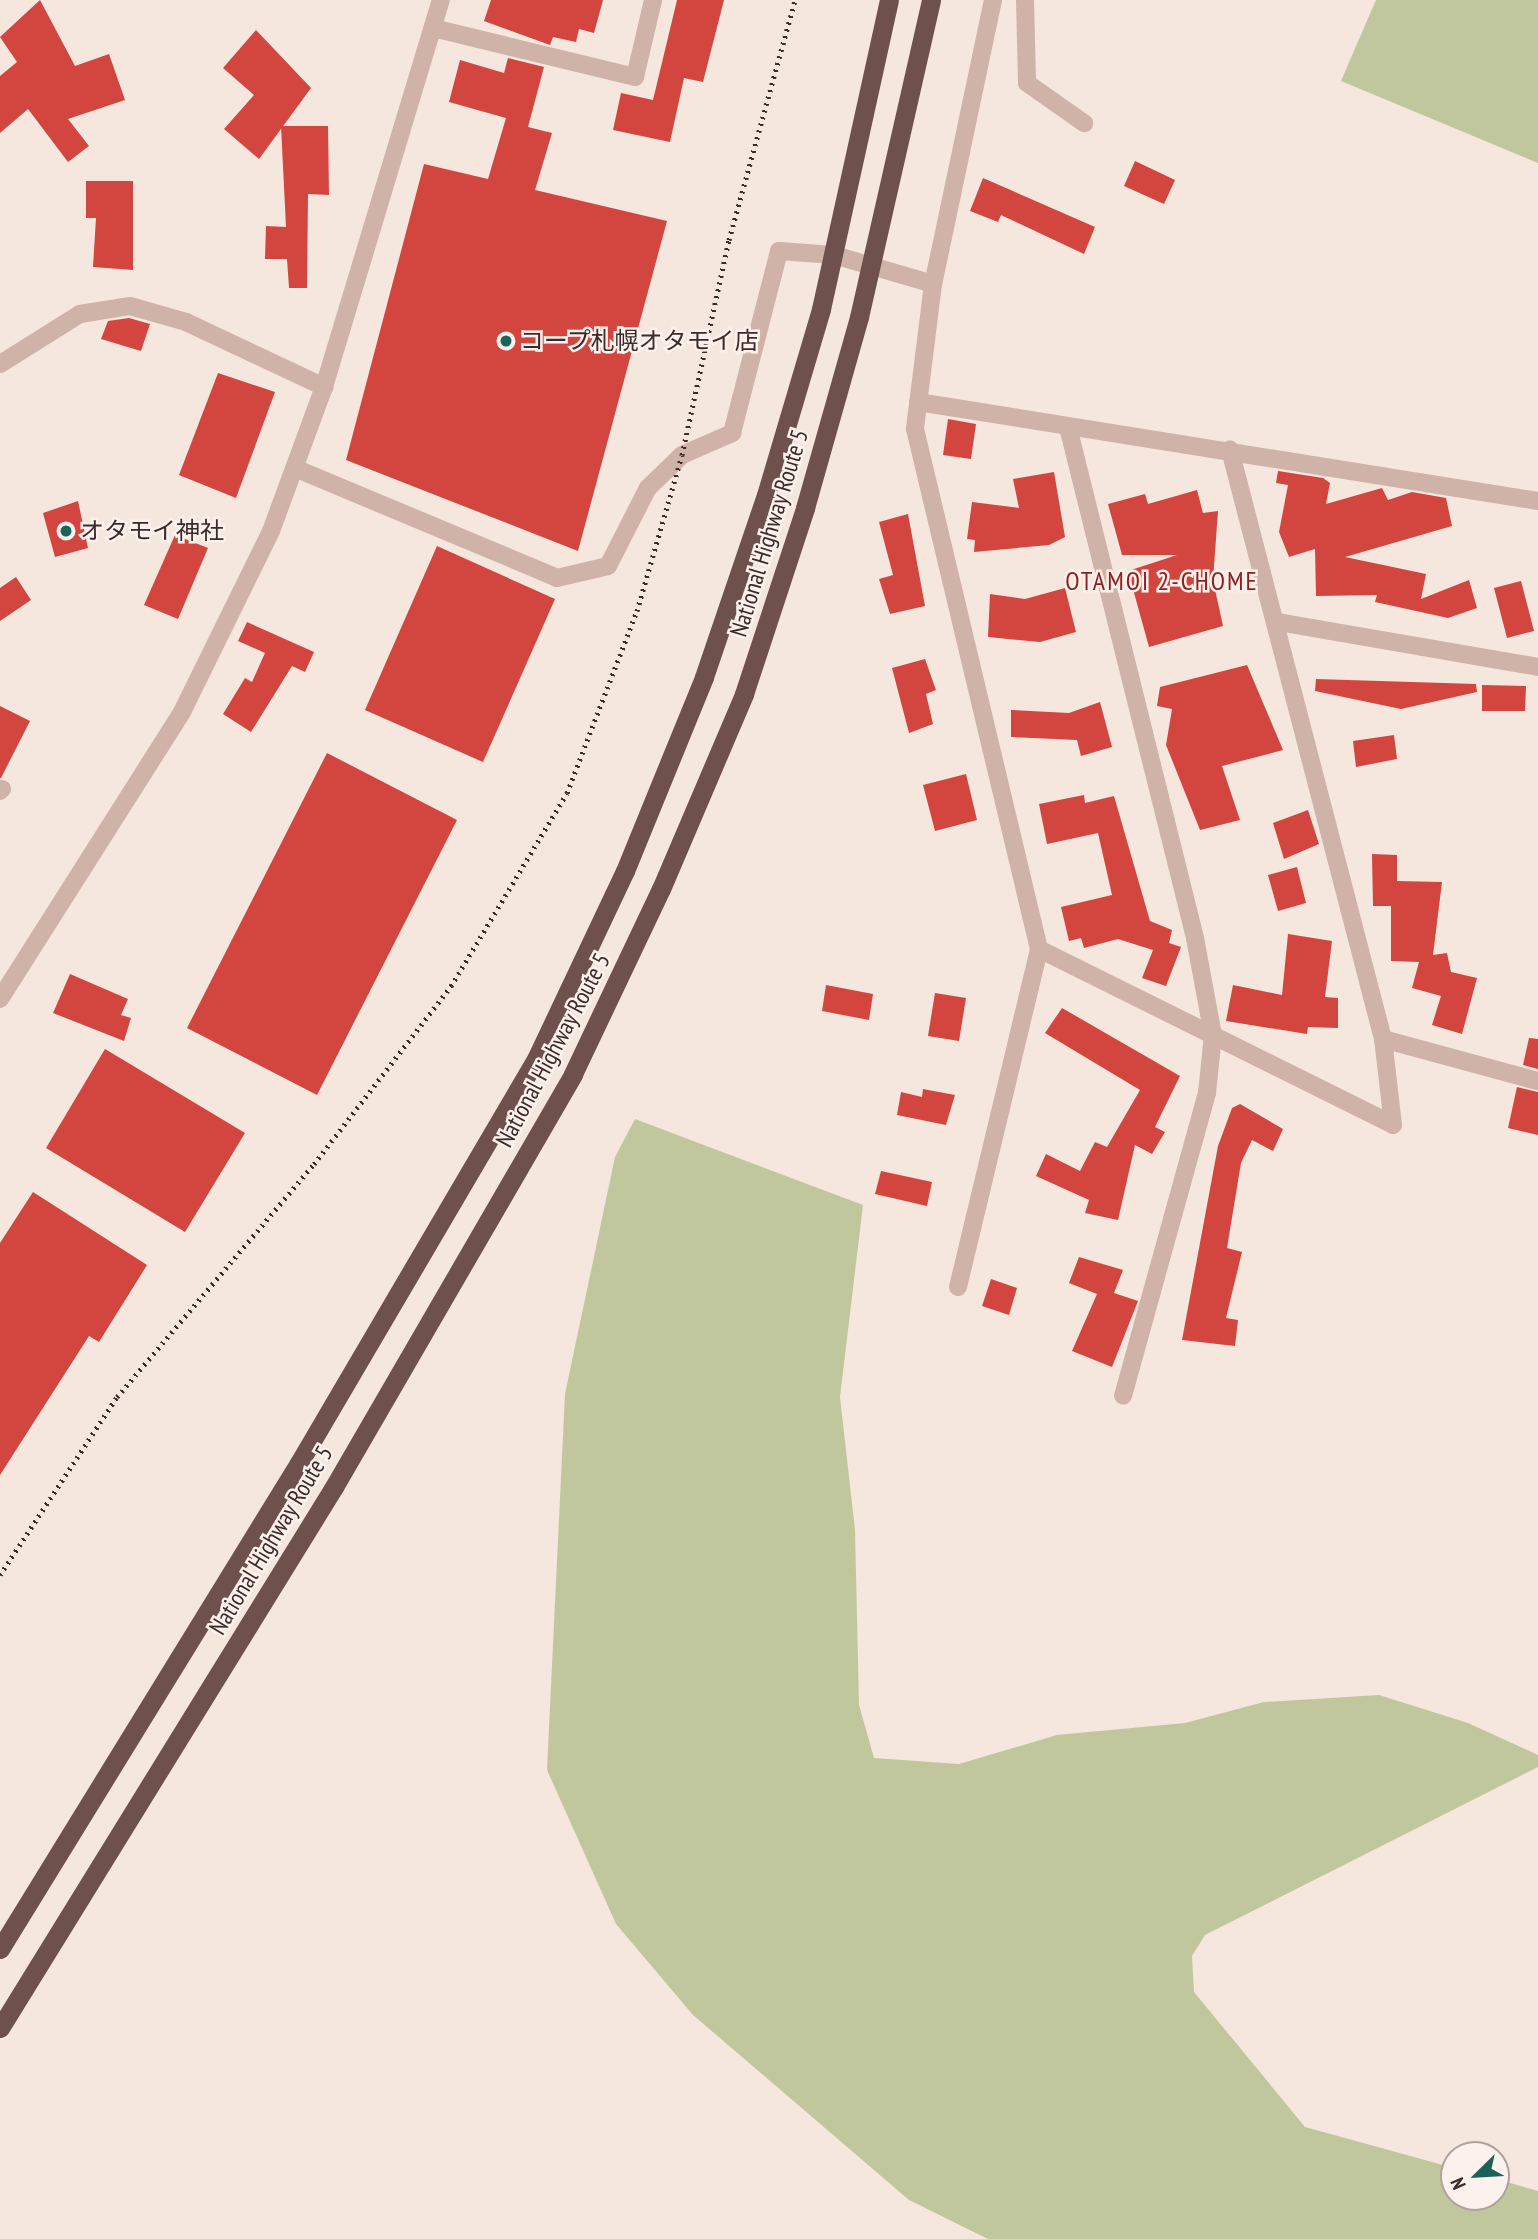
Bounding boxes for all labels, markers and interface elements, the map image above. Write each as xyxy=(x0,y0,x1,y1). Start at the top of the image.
place label: コープ札幌オタモイ店 xyxy=(520,327,760,355)
marker: コープ札幌オタモイ店 xyxy=(498,333,514,349)
street label: National Highway Route 5 xyxy=(724,426,814,640)
place label: オタモイ神社 xyxy=(80,517,224,545)
marker: オタモイ神社 xyxy=(58,523,74,539)
district label: OTAMOI 2-CHOME xyxy=(1067,565,1257,597)
street label: National Highway Route 5 xyxy=(490,948,616,1152)
street label: National Highway Route 5 xyxy=(203,1440,339,1640)
north arrow xyxy=(1440,2141,1510,2211)
text: N xyxy=(1445,2174,1471,2193)

